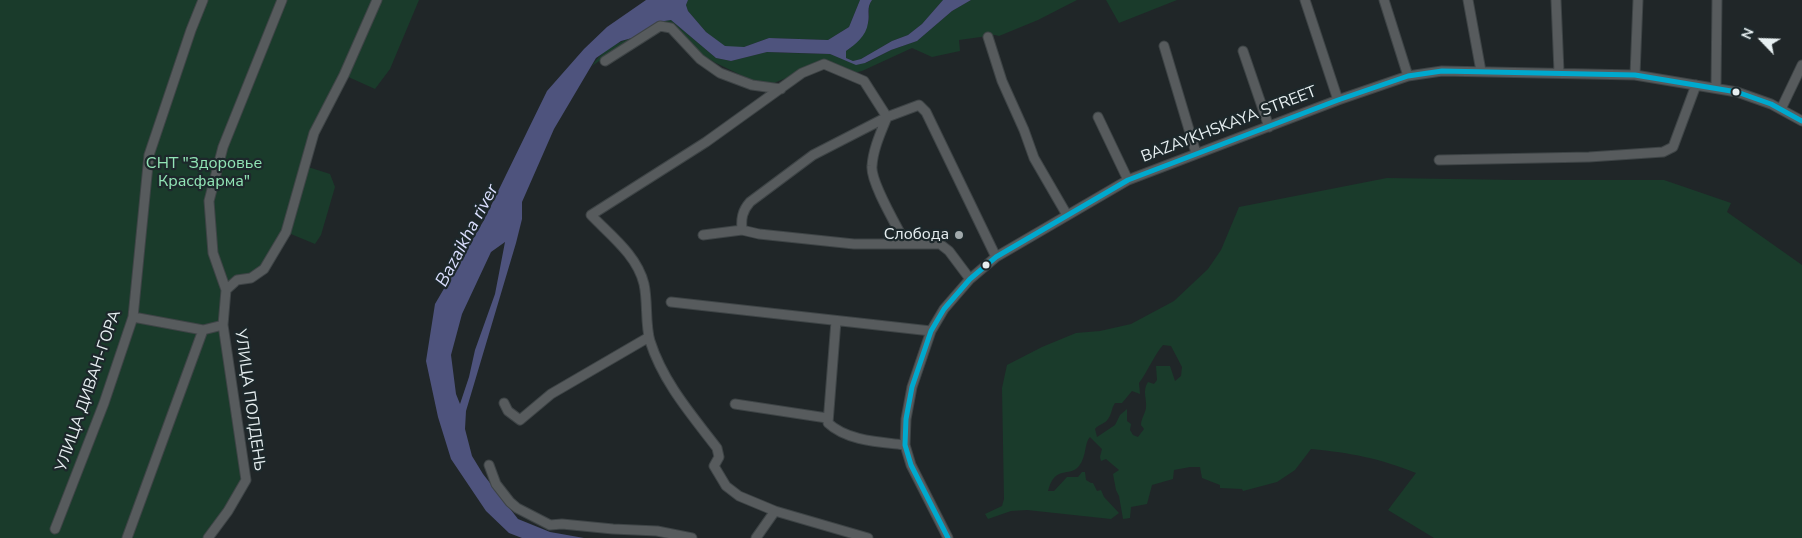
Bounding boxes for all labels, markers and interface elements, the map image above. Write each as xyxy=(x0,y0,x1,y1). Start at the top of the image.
north arrow xyxy=(1737,15,1787,65)
text: N xyxy=(1737,25,1759,42)
street label: BAZAYKHSKAYA STREET xyxy=(1139,83,1319,167)
unlabelled marker xyxy=(1731,87,1741,97)
park label: СНТ "Здоровье Красфарма" xyxy=(146,154,262,192)
water label: Bazaikha river xyxy=(432,181,504,291)
place label: Слобода xyxy=(884,225,949,245)
marker: Слобода xyxy=(953,229,965,241)
unlabelled marker xyxy=(981,260,991,270)
street label: УЛИЦА ДИВАН-ГОРА xyxy=(52,308,126,474)
street label: УЛИЦА ПОЛДЕНЬ xyxy=(230,328,268,472)

